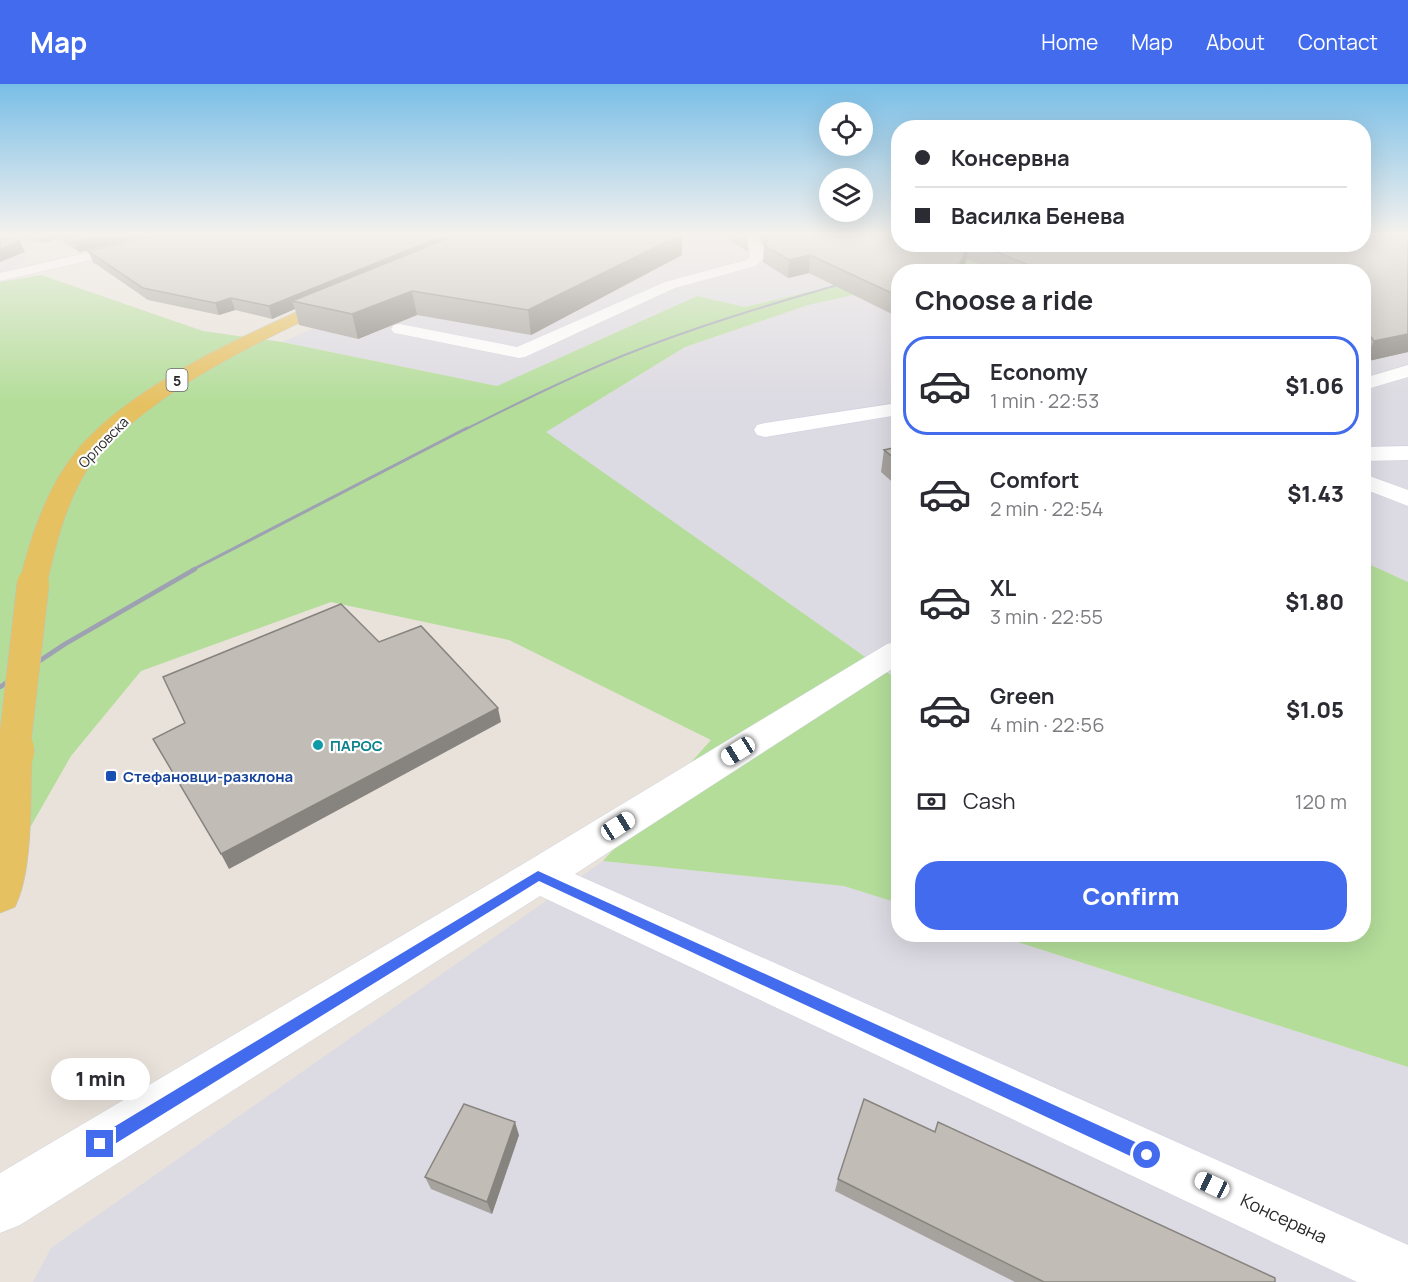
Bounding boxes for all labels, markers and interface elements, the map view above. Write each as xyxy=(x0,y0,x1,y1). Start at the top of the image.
text: Map xyxy=(30,23,87,61)
text: Home xyxy=(1041,28,1098,56)
text: Map xyxy=(1131,28,1173,56)
text: About xyxy=(1206,28,1265,56)
text: Contact xyxy=(1298,28,1378,56)
map controls xyxy=(819,102,873,222)
button: locate xyxy=(819,102,873,156)
text: Консервна xyxy=(951,143,1070,173)
button: layers xyxy=(819,168,873,222)
text: Василка Бенева xyxy=(951,201,1125,231)
text: Choose a ride xyxy=(915,281,1093,318)
text: Economy xyxy=(990,357,1088,387)
icon: car xyxy=(918,359,972,413)
road number: 5 xyxy=(166,369,188,391)
text: $1.06 xyxy=(1285,371,1344,401)
text: 1 min · 22:53 xyxy=(990,387,1099,414)
street label: Орловска xyxy=(74,412,132,472)
text: Comfort xyxy=(990,465,1079,495)
icon: car xyxy=(918,467,972,521)
text: $1.43 xyxy=(1287,479,1344,509)
text: 2 min · 22:54 xyxy=(990,495,1104,522)
text: XL xyxy=(990,573,1016,603)
icon: car xyxy=(918,575,972,629)
text: $1.80 xyxy=(1285,587,1344,617)
text: 3 min · 22:55 xyxy=(990,603,1103,630)
text: Green xyxy=(990,681,1055,711)
icon: car xyxy=(918,683,972,737)
text: $1.05 xyxy=(1286,695,1344,725)
text: 4 min · 22:56 xyxy=(990,711,1105,738)
car xyxy=(718,734,758,768)
place label: ПАРОС xyxy=(330,735,383,756)
marker: ПАРОС xyxy=(311,738,325,752)
place label: Стефановци-разклона xyxy=(123,766,293,787)
marker: Стефановци-разклона xyxy=(104,769,118,783)
icon: cash xyxy=(915,785,948,818)
text: Cash xyxy=(963,786,1016,816)
text: 120 m xyxy=(1295,788,1347,815)
car xyxy=(598,809,638,843)
button: Confirm xyxy=(915,861,1347,930)
callout: 1 min xyxy=(51,1057,150,1099)
text: 1 min xyxy=(75,1065,126,1092)
route end xyxy=(86,1130,113,1157)
route start xyxy=(1133,1141,1160,1168)
car xyxy=(1192,1169,1232,1201)
street label: Консервна xyxy=(1237,1188,1331,1248)

